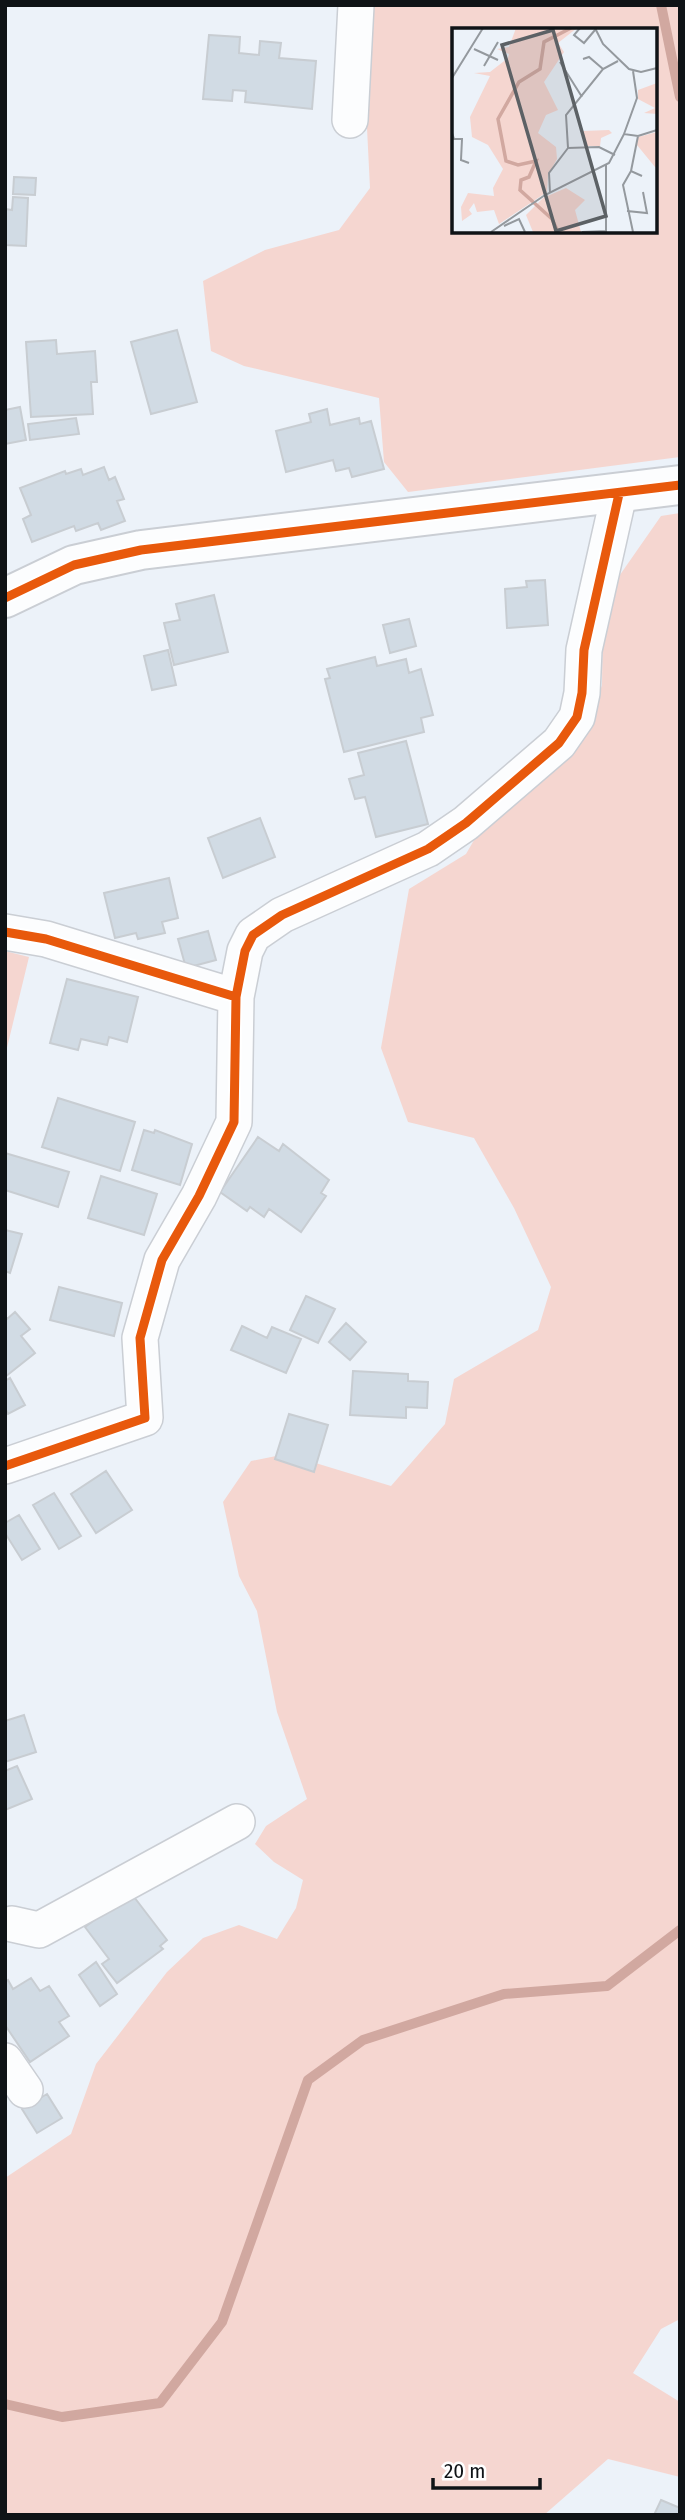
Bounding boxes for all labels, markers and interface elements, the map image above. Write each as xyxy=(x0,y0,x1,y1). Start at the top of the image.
inset map xyxy=(452,28,657,233)
scale bar xyxy=(433,2446,540,2490)
text: 20 m xyxy=(444,2458,485,2484)

